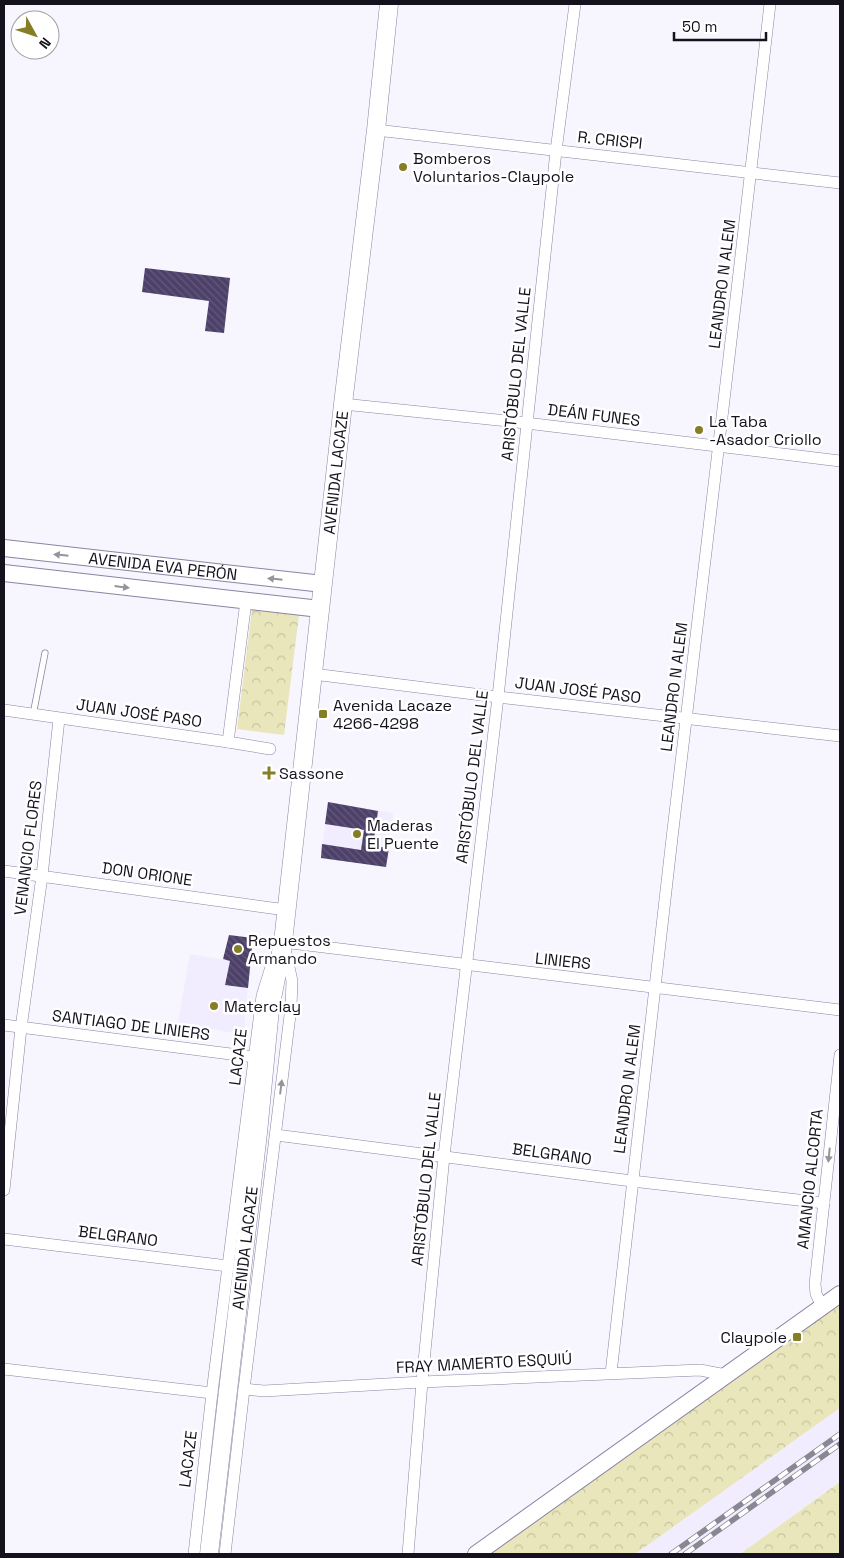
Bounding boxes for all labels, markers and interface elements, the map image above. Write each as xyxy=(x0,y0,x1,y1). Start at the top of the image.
north arrow xyxy=(10,10,60,60)
scale bar xyxy=(674,10,766,42)
text: 50 m xyxy=(682,17,717,36)
text: N xyxy=(35,34,55,53)
street label: R. CRISPI xyxy=(576,126,644,154)
place label: Bomberos Voluntarios-Claypole xyxy=(413,148,574,187)
marker: Bomberos Voluntarios-Claypole xyxy=(397,161,409,173)
street label: LEANDRO N ALEM xyxy=(704,218,740,350)
street label: ARISTÓBULO DEL VALLE xyxy=(496,286,536,462)
street label: DEÁN FUNES xyxy=(546,399,642,431)
street label: AVENIDA LACAZE xyxy=(318,410,353,536)
place label: La Taba -Asador Criollo xyxy=(709,411,822,450)
marker: La Taba -Asador Criollo xyxy=(693,424,705,436)
street label: AVENIDA EVA PERÓN xyxy=(88,547,238,585)
one-way arrow xyxy=(53,551,69,559)
one-way arrow xyxy=(266,575,282,583)
one-way arrow xyxy=(114,583,130,591)
street label: LEANDRO N ALEM xyxy=(656,621,692,753)
street label: JUAN JOSÉ PASO xyxy=(514,672,642,708)
street label: ARISTÓBULO DEL VALLE xyxy=(451,689,493,865)
street label: JUAN JOSÉ PASO xyxy=(75,694,203,732)
place label: Avenida Lacaze 4266-4298 xyxy=(333,695,452,734)
marker: Avenida Lacaze 4266-4298 xyxy=(317,708,329,720)
place label: Sassone xyxy=(279,763,344,784)
marker: Sassone xyxy=(263,767,275,779)
street label: VENANCIO FLORES xyxy=(9,779,47,917)
place label: Maderas El Puente xyxy=(367,815,439,854)
marker: Maderas El Puente xyxy=(351,828,363,840)
street label: DON ORIONE xyxy=(100,857,194,891)
place label: Repuestos Armando xyxy=(248,930,331,969)
marker: Repuestos Armando xyxy=(232,943,244,955)
street label: LINIERS xyxy=(534,948,592,974)
place label: Materclay xyxy=(224,996,301,1017)
marker: Materclay xyxy=(208,1000,220,1012)
street label: SANTIAGO DE LINIERS xyxy=(51,1005,211,1045)
street label: LEANDRO N ALEM xyxy=(609,1023,645,1155)
street label: LACAZE xyxy=(224,1027,252,1087)
one-way arrow xyxy=(277,1078,285,1094)
street label: ARISTÓBULO DEL VALLE xyxy=(406,1091,446,1267)
street label: AMANCIO ALCORTA xyxy=(792,1108,828,1250)
street label: BELGRANO xyxy=(511,1138,593,1170)
one-way arrow xyxy=(825,1148,833,1164)
street label: AVENIDA LACAZE xyxy=(227,1185,262,1311)
street label: BELGRANO xyxy=(77,1221,159,1251)
place label: Claypole xyxy=(720,1327,787,1348)
marker: Claypole xyxy=(791,1331,803,1343)
street label: FRAY MAMERTO ESQUIÚ xyxy=(395,1348,573,1378)
street label: LACAZE xyxy=(174,1429,202,1489)

